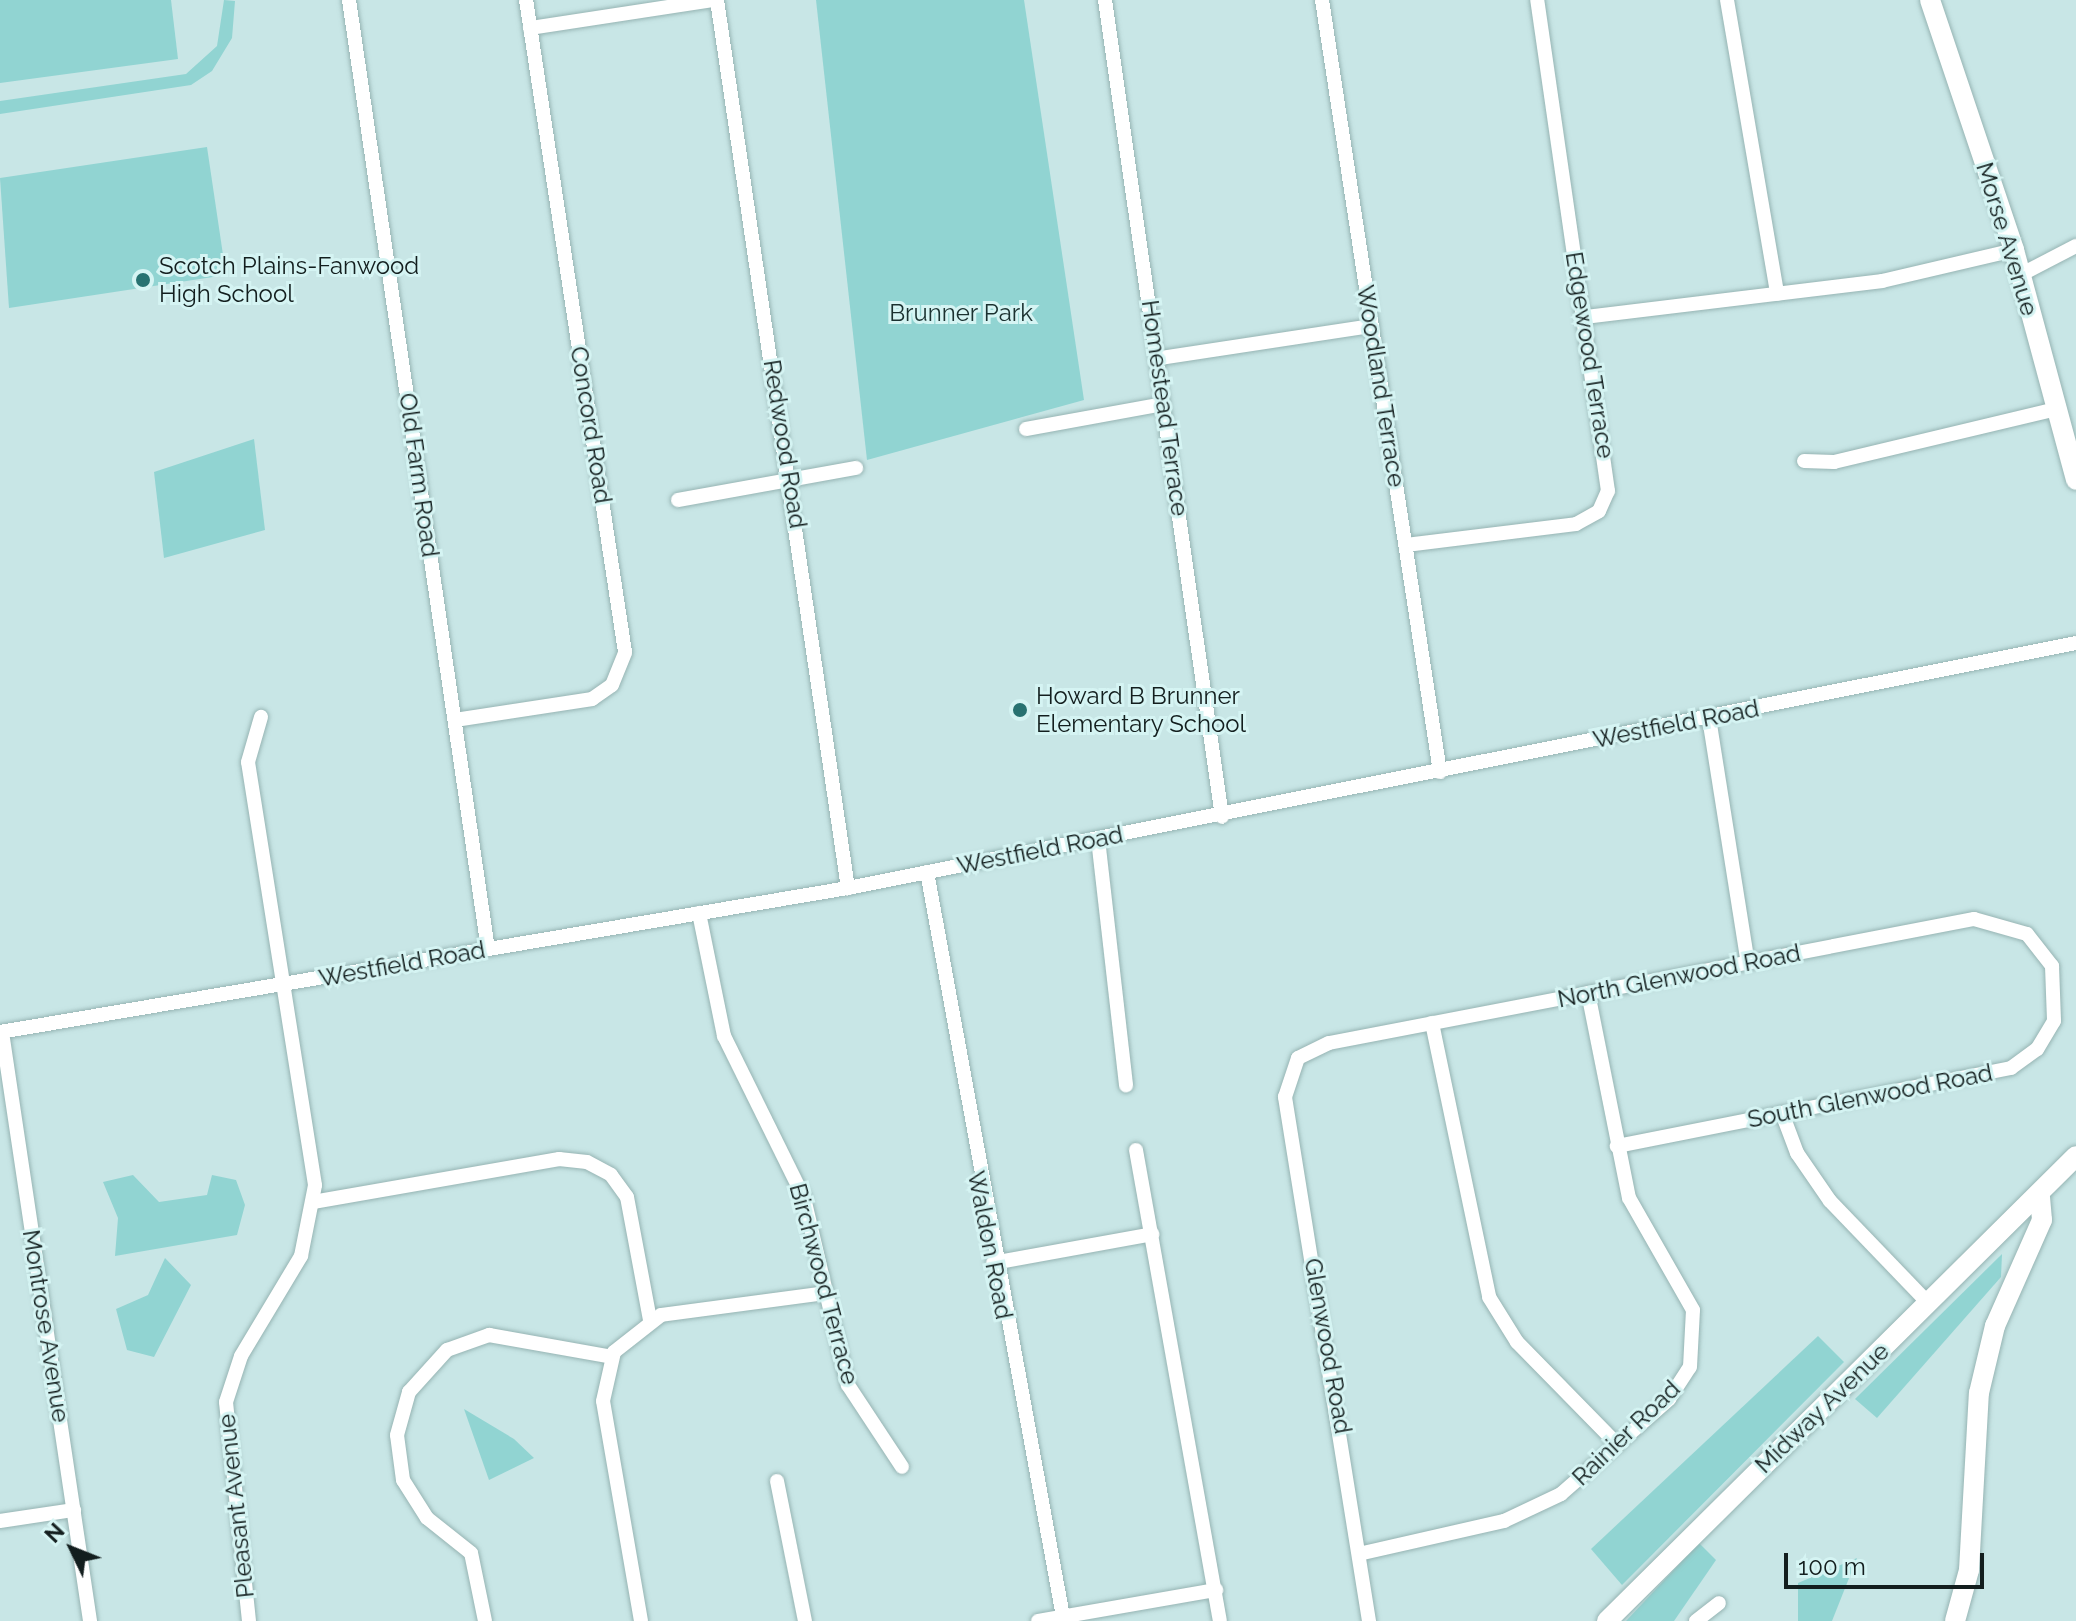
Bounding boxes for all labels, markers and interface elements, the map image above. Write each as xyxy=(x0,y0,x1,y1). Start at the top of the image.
street label: Morse Avenue xyxy=(1970,158,2044,320)
street label: Edgewood Terrace xyxy=(1559,249,1621,461)
place label: Scotch Plains-Fanwood High School xyxy=(159,252,419,308)
marker: Scotch Plains-Fanwood High School xyxy=(134,271,152,289)
street label: Woodland Terrace xyxy=(1351,283,1411,489)
street label: Homestead Terrace xyxy=(1136,298,1194,518)
park label: Brunner Park xyxy=(889,299,1033,327)
street label: Concord Road xyxy=(564,344,618,506)
street label: Redwood Road xyxy=(757,358,813,530)
street label: Old Farm Road xyxy=(393,391,445,559)
place label: Howard B Brunner Elementary School xyxy=(1036,682,1247,738)
street label: Westfield Road xyxy=(1591,694,1761,754)
marker: Howard B Brunner Elementary School xyxy=(1011,701,1029,719)
street label: Westfield Road xyxy=(955,820,1125,880)
street label: Westfield Road xyxy=(317,935,487,993)
street label: North Glenwood Road xyxy=(1555,938,1803,1014)
street label: South Glenwood Road xyxy=(1745,1058,1995,1134)
street label: Waldon Road xyxy=(962,1168,1018,1322)
street label: Birchwood Terrace xyxy=(783,1180,865,1388)
street label: Montrose Avenue xyxy=(16,1227,76,1425)
street label: Glenwood Road xyxy=(1298,1256,1358,1436)
street label: Midway Avenue xyxy=(1749,1336,1895,1480)
street label: Rainier Road xyxy=(1566,1374,1686,1492)
street label: Pleasant Avenue xyxy=(212,1412,260,1600)
north arrow xyxy=(32,1509,112,1589)
text: N xyxy=(39,1518,70,1548)
scale bar xyxy=(1788,1537,1988,1587)
text: 100 m xyxy=(1798,1552,1866,1581)

